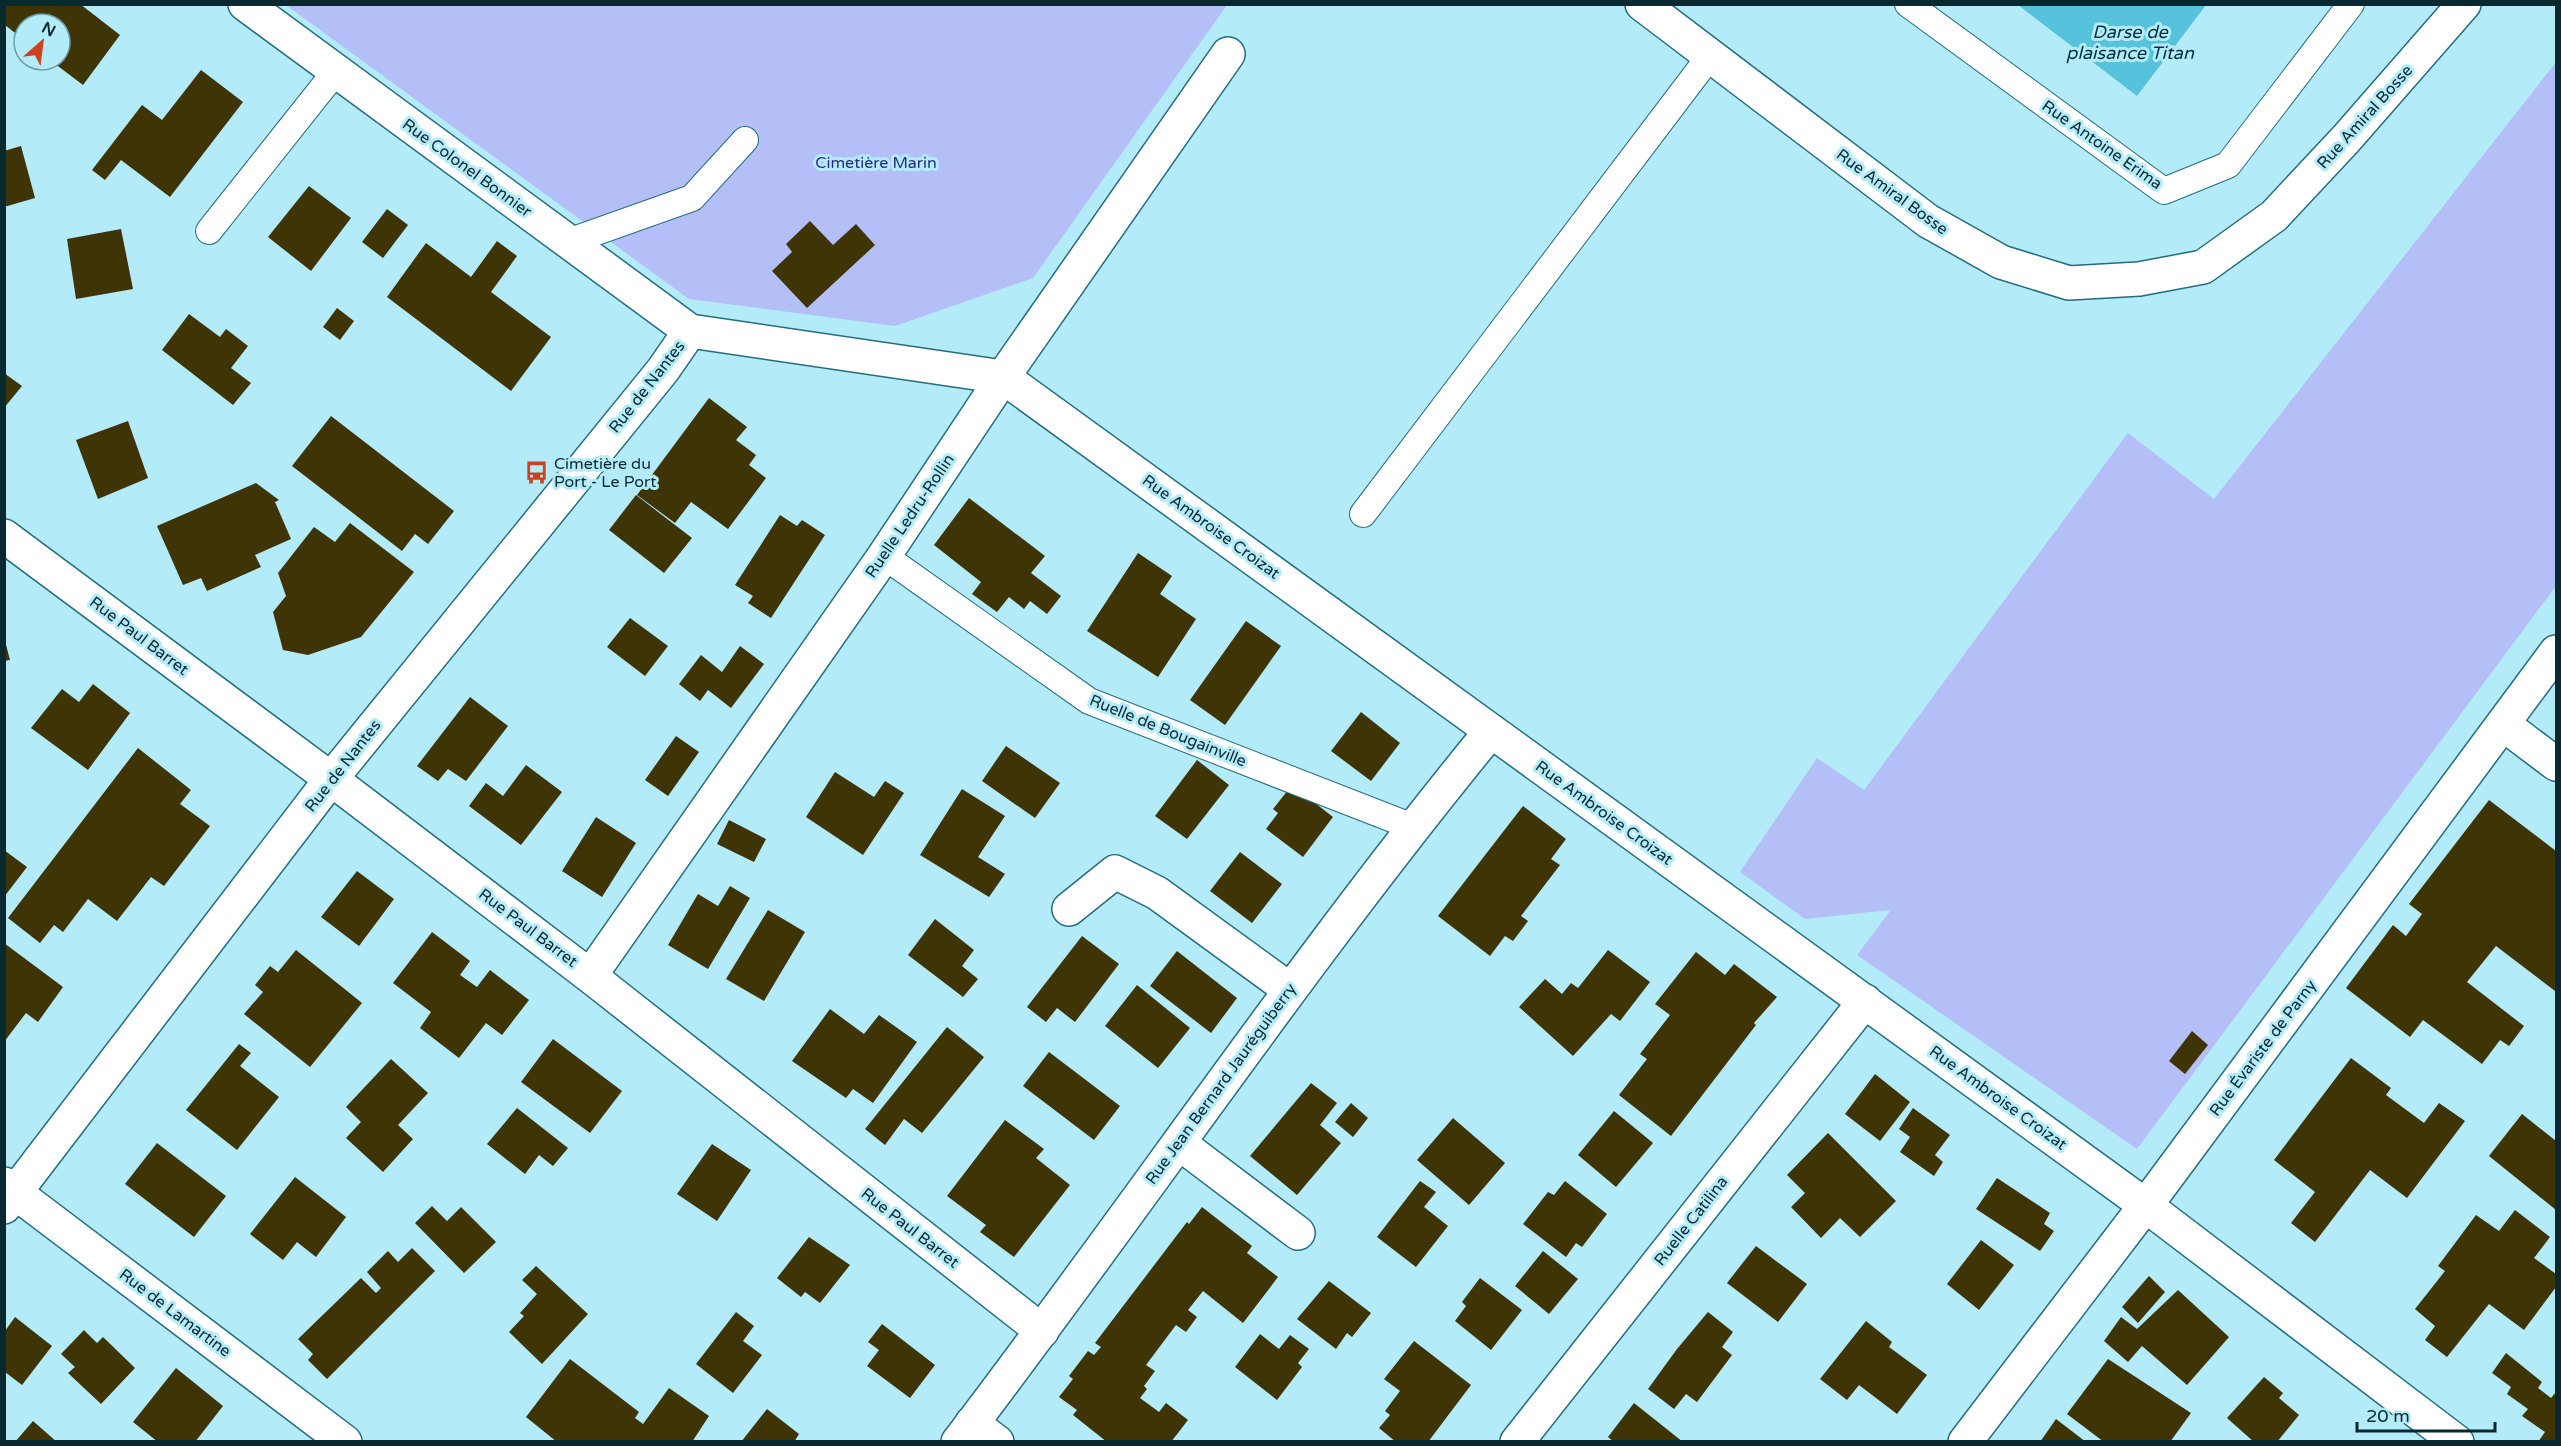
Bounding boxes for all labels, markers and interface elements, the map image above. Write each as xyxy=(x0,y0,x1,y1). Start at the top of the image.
north arrow xyxy=(12,12,72,72)
text: N xyxy=(38,18,59,41)
water label: Darse de plaisance Titan xyxy=(2066,21,2195,64)
street label: Rue Amiral Bosse xyxy=(2313,61,2417,173)
street label: Rue Antoine Erima xyxy=(2038,96,2166,194)
street label: Rue Colonel Bonnier xyxy=(398,114,536,222)
street label: Rue Amiral Bosse xyxy=(1832,145,1952,239)
park label: Cimetière Marin xyxy=(815,153,937,173)
street label: Rue de Nantes xyxy=(605,337,689,437)
street label: Ruelle Ledru-Rollin xyxy=(861,450,959,582)
place label: Cimetière du Port - Le Port xyxy=(554,454,656,492)
bus stop icon: Cimetière du Port - Le Port xyxy=(523,460,549,486)
street label: Rue Ambroise Croizat xyxy=(1138,470,1284,584)
street label: Rue Paul Barret xyxy=(86,592,192,680)
street label: Ruelle de Bougainville xyxy=(1087,690,1249,772)
street label: Rue de Nantes xyxy=(301,716,385,816)
street label: Rue Ambroise Croizat xyxy=(1531,756,1677,870)
street label: Rue Paul Barret xyxy=(475,884,581,972)
street label: Rue Évariste de Parny xyxy=(2205,976,2321,1120)
street label: Rue Jean Bernard Jauréguiberry xyxy=(1141,979,1301,1188)
street label: Rue Ambroise Croizat xyxy=(1925,1041,2071,1155)
street label: Ruelle Catilina xyxy=(1650,1172,1732,1270)
street label: Rue Paul Barret xyxy=(857,1184,963,1272)
street label: Rue de Lamartine xyxy=(115,1265,235,1361)
scale bar xyxy=(2357,1395,2495,1433)
text: 20 m xyxy=(2366,1405,2410,1427)

